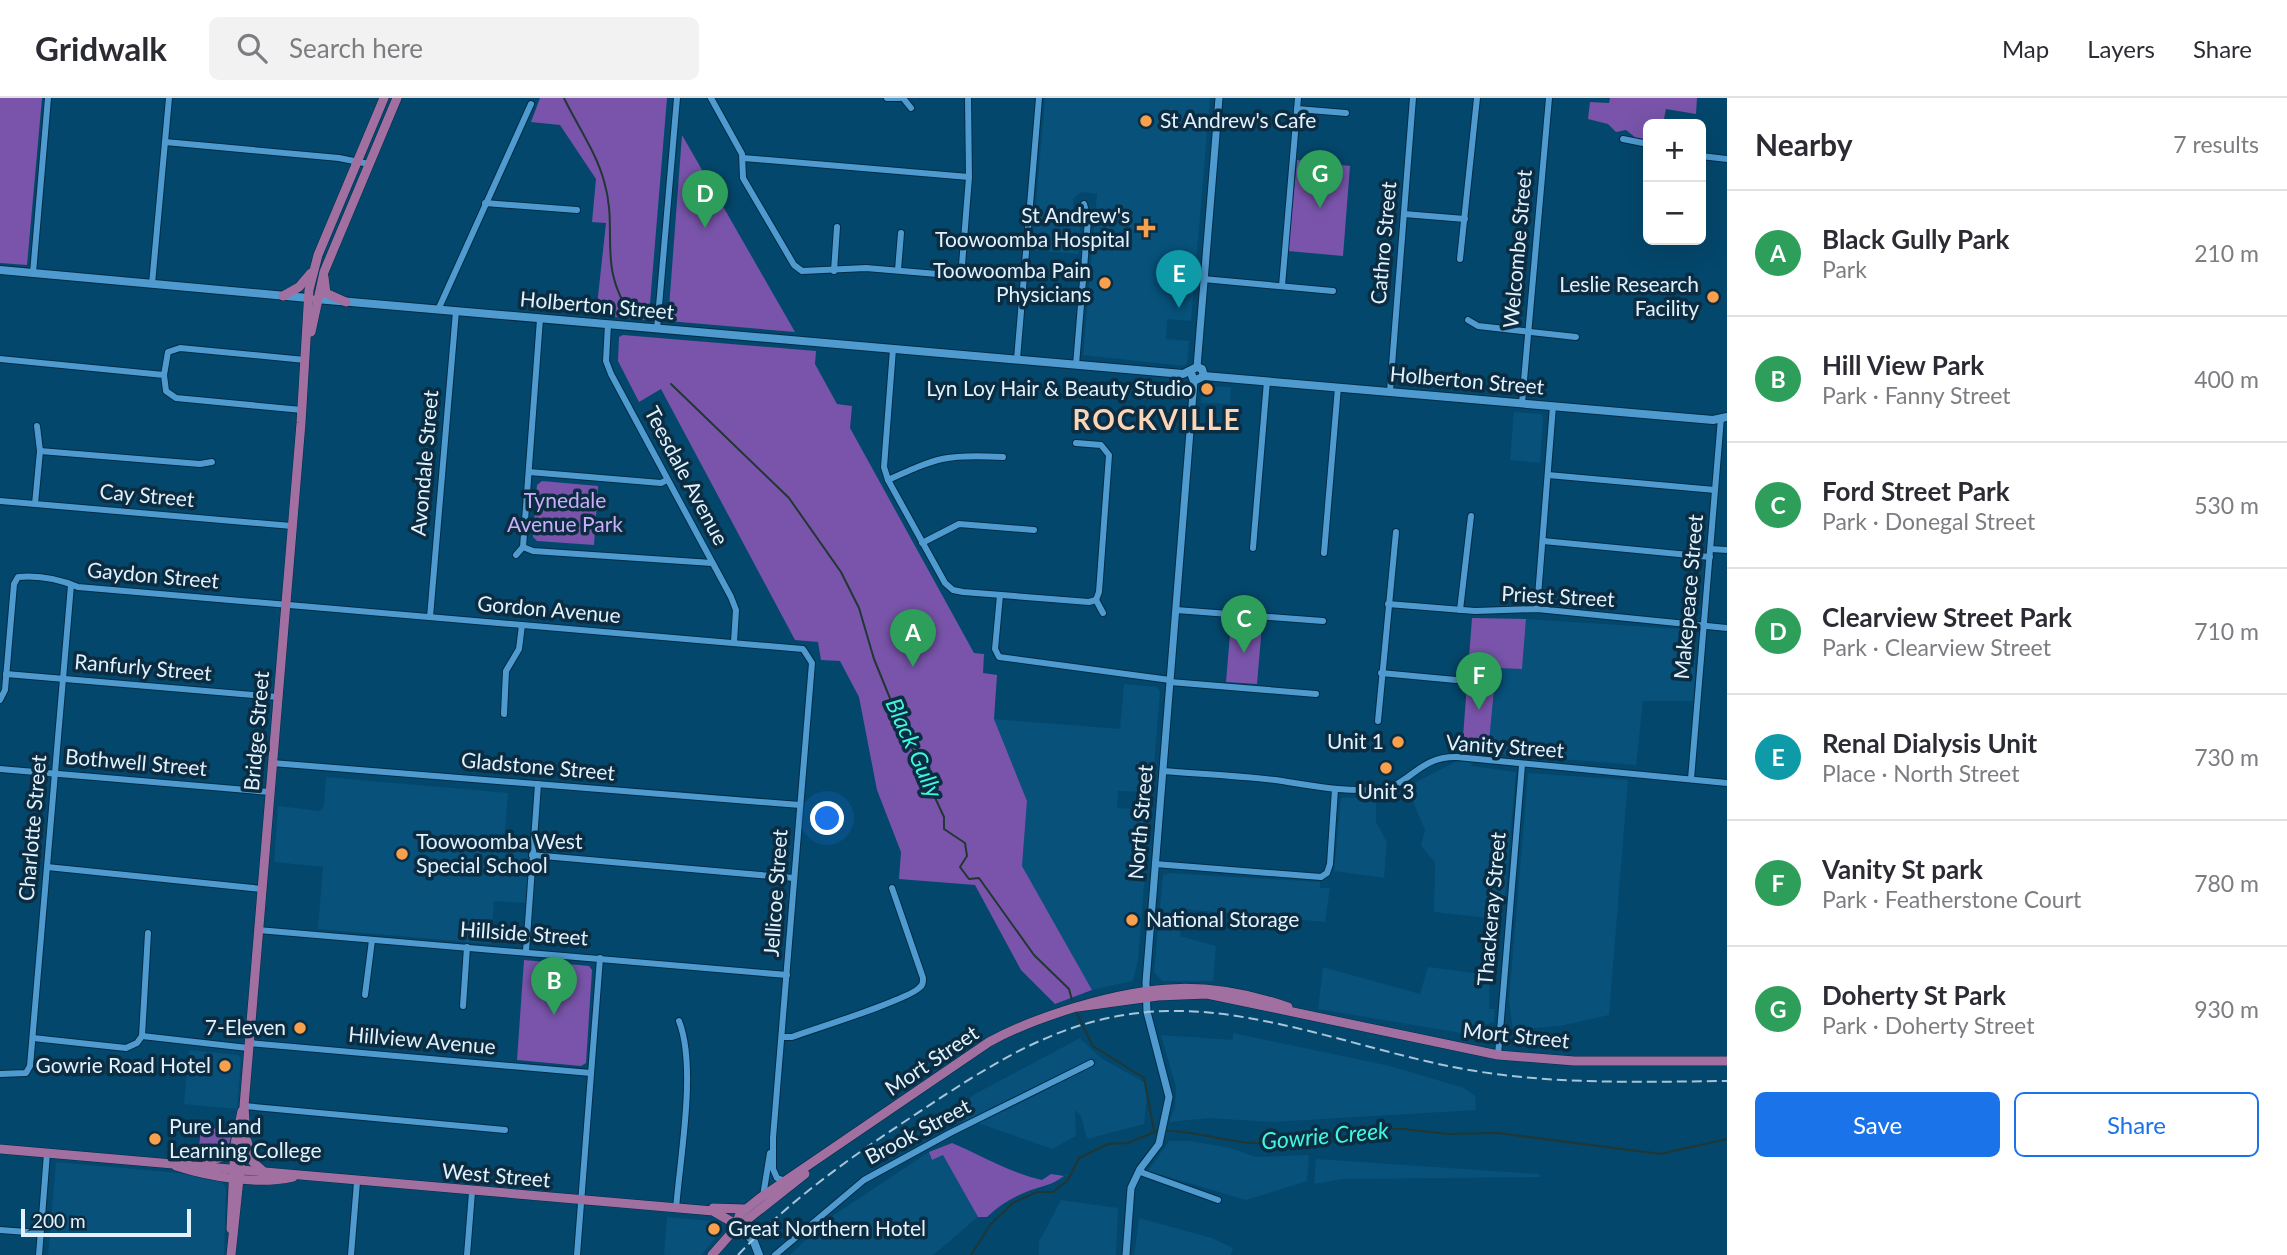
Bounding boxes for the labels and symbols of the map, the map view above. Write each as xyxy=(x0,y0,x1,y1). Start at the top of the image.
place label: St Andrew's Cafe xyxy=(1160,107,1316,132)
marker: St Andrew's Cafe xyxy=(1138,113,1154,129)
pin: G xyxy=(1297,150,1343,208)
street label: Welcombe Street xyxy=(1497,168,1536,329)
pin: D xyxy=(682,170,728,228)
street label: Cathro Street xyxy=(1365,180,1400,305)
place label: St Andrew's Toowoomba Hospital xyxy=(935,202,1130,251)
marker: St Andrew's Toowoomba Hospital xyxy=(1136,218,1156,238)
pin: E xyxy=(1156,250,1202,308)
place label: Toowoomba Pain Physicians xyxy=(933,257,1091,306)
place label: Leslie Research Facility xyxy=(1559,271,1699,320)
marker: Toowoomba Pain Physicians xyxy=(1097,275,1113,291)
street label: Holberton Street xyxy=(519,285,676,324)
marker: Leslie Research Facility xyxy=(1705,289,1721,305)
street label: Holberton Street xyxy=(1389,360,1546,399)
place label: Lyn Loy Hair & Beauty Studio xyxy=(926,375,1193,400)
marker: Lyn Loy Hair & Beauty Studio xyxy=(1199,381,1215,397)
street label: Avondale Street xyxy=(405,388,442,537)
street label: Teesdale Avenue xyxy=(640,402,734,549)
district label: ROCKVILLE xyxy=(1072,402,1242,436)
street label: Cay Street xyxy=(99,478,196,511)
park label: Tynedale Avenue Park xyxy=(507,487,623,536)
street label: Makepeace Street xyxy=(1668,513,1707,680)
street label: Gaydon Street xyxy=(86,556,220,593)
street label: Priest Street xyxy=(1501,580,1616,611)
street label: Gordon Avenue xyxy=(476,590,622,627)
pin: C xyxy=(1221,595,1267,653)
pin: A xyxy=(890,609,936,667)
street label: Ranfurly Street xyxy=(73,648,213,685)
pin: F xyxy=(1456,652,1502,710)
street label: Bridge Street xyxy=(238,669,273,792)
water label: Black Gully xyxy=(881,693,950,803)
place label: Unit 1 xyxy=(1327,728,1384,753)
street label: Vanity Street xyxy=(1445,729,1565,762)
marker: Unit 1 xyxy=(1390,734,1406,750)
street label: Bothwell Street xyxy=(64,743,209,780)
street label: Gladstone Street xyxy=(460,746,617,785)
street label: Charlotte Street xyxy=(13,753,50,902)
marker: Unit 3 xyxy=(1378,760,1394,776)
street label: North Street xyxy=(1122,763,1157,880)
place label: Unit 3 xyxy=(1358,778,1414,803)
your location xyxy=(810,801,844,835)
place label: Toowoomba West Special School xyxy=(416,828,583,877)
street label: Jellicoe Street xyxy=(758,828,791,958)
street label: Thackeray Street xyxy=(1471,831,1510,987)
marker: Toowoomba West Special School xyxy=(394,846,410,862)
place label: National Storage xyxy=(1146,906,1299,931)
marker: National Storage xyxy=(1124,912,1140,928)
street label: Hillside Street xyxy=(459,916,590,949)
pin: B xyxy=(531,957,577,1015)
place label: 7-Eleven xyxy=(205,1014,286,1039)
street label: Mort Street xyxy=(1462,1016,1571,1053)
street label: Mort Street xyxy=(880,1019,983,1100)
marker: 7-Eleven xyxy=(292,1020,308,1036)
street label: Hillview Avenue xyxy=(347,1021,497,1058)
place label: Gowrie Road Hotel xyxy=(35,1052,211,1077)
marker: Gowrie Road Hotel xyxy=(217,1058,233,1074)
street label: Brook Street xyxy=(860,1092,975,1169)
place label: Pure Land Learning College xyxy=(169,1113,322,1162)
water label: Gowrie Creek xyxy=(1260,1115,1391,1155)
marker: Pure Land Learning College xyxy=(147,1131,163,1147)
street label: West Street xyxy=(441,1157,552,1192)
scale bar xyxy=(21,1206,191,1238)
place label: Great Northern Hotel xyxy=(728,1215,926,1240)
marker: Great Northern Hotel xyxy=(706,1221,722,1237)

